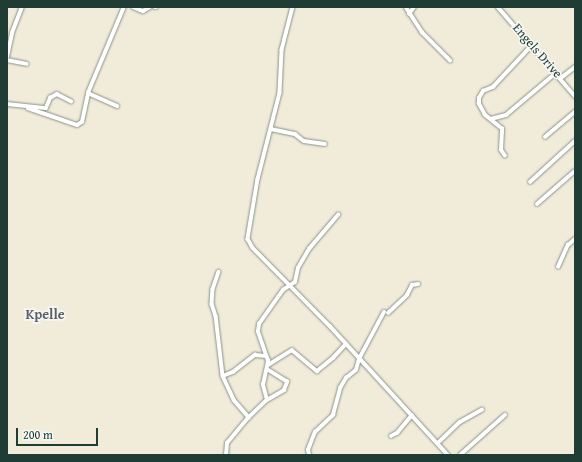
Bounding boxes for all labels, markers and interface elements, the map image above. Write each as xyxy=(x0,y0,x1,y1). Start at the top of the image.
street label: Engels Drive xyxy=(509,20,565,82)
district label: Kpelle xyxy=(25,306,65,322)
scale bar xyxy=(18,420,100,446)
text: 200 m xyxy=(23,426,53,443)

